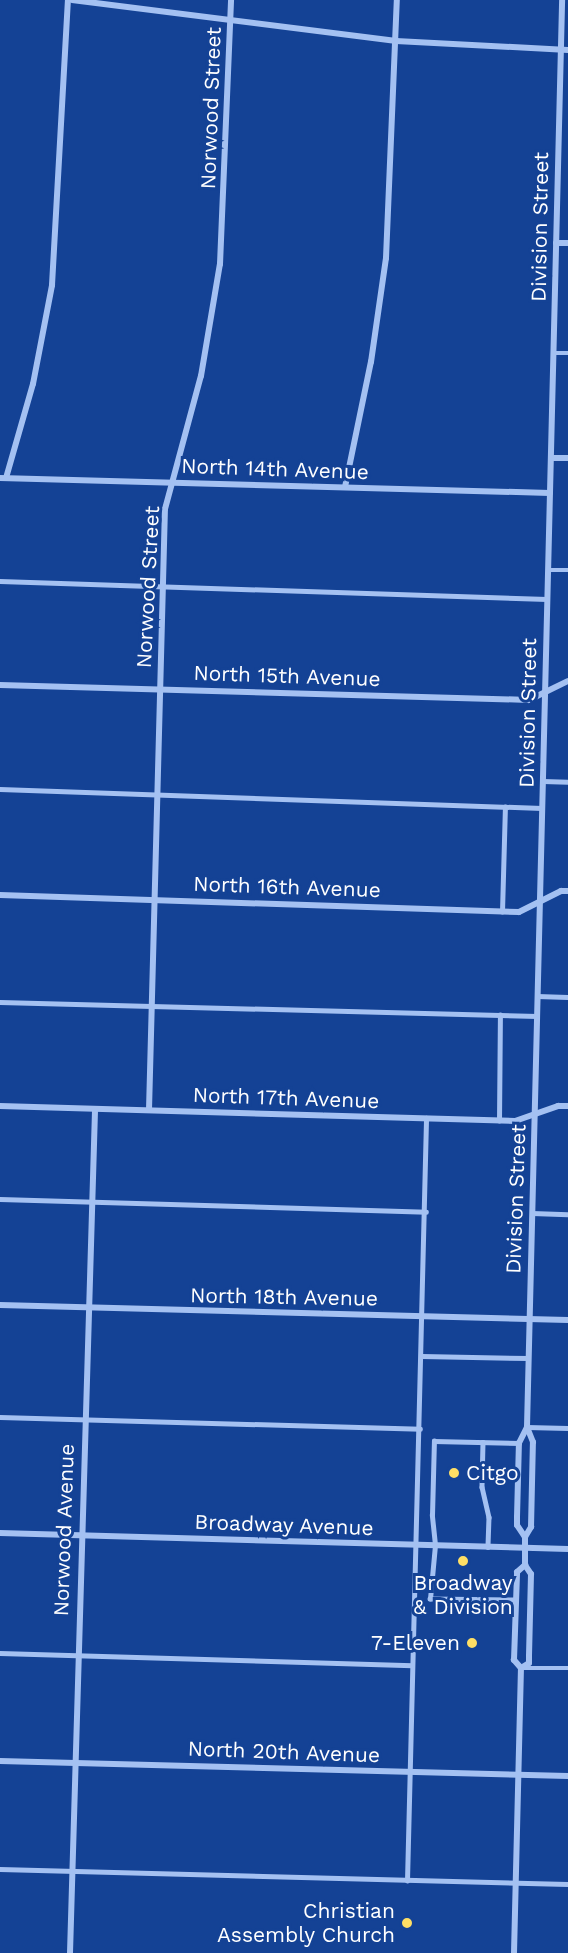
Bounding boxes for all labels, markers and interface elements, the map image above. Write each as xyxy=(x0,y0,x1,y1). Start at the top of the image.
street label: Norwood Street xyxy=(196,26,226,190)
street label: Division Street xyxy=(526,152,554,302)
street label: North 14th Avenue xyxy=(180,453,370,485)
street label: Norwood Street xyxy=(131,505,165,669)
street label: Division Street xyxy=(514,638,542,788)
street label: North 15th Avenue xyxy=(192,660,382,692)
street label: North 16th Avenue xyxy=(192,871,382,903)
street label: North 17th Avenue xyxy=(192,1082,380,1114)
street label: Division Street xyxy=(501,1124,531,1274)
street label: North 18th Avenue xyxy=(189,1283,379,1311)
street label: Norwood Avenue xyxy=(48,1443,80,1617)
place label: Citgo xyxy=(466,1460,519,1486)
marker: Citgo xyxy=(447,1466,461,1480)
street label: Broadway Avenue xyxy=(193,1509,375,1541)
marker: Broadway & Division xyxy=(456,1554,470,1568)
place label: Broadway & Division xyxy=(413,1570,513,1620)
place label: 7-Eleven xyxy=(371,1630,460,1656)
marker: 7-Eleven xyxy=(465,1636,479,1650)
street label: North 20th Avenue xyxy=(187,1736,381,1768)
place label: Christian Assembly Church xyxy=(217,1898,395,1948)
marker: Christian Assembly Church xyxy=(400,1916,414,1930)

